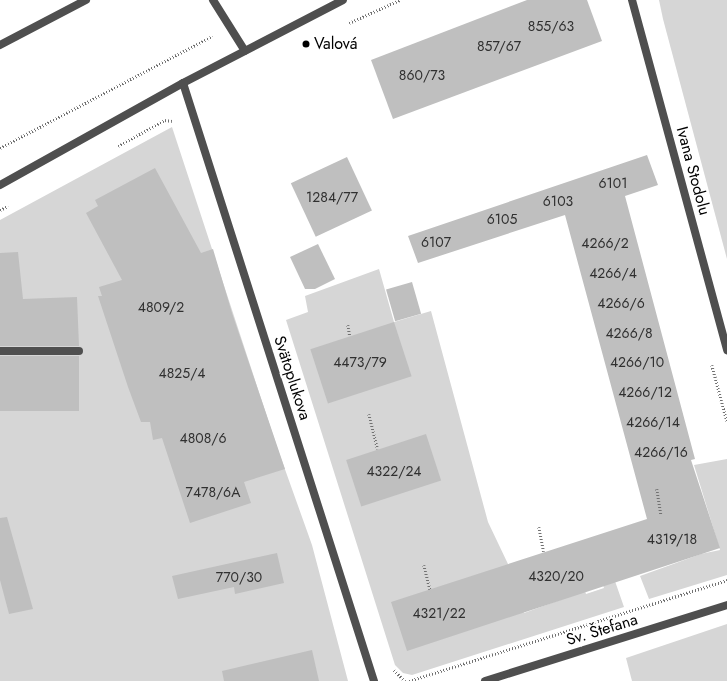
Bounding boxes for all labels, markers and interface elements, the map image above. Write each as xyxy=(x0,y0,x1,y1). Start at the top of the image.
house number: 855/63 xyxy=(528,18,574,34)
place label: Valová xyxy=(314,34,358,54)
house number: 857/67 xyxy=(477,38,521,54)
marker: Valová xyxy=(301,39,311,49)
house number: 860/73 xyxy=(399,67,445,83)
street label: Ivana Stodolu xyxy=(672,125,714,217)
house number: 6101 xyxy=(598,175,628,191)
house number: 1284/77 xyxy=(306,189,358,205)
house number: 6103 xyxy=(543,193,573,209)
house number: 6105 xyxy=(487,211,517,227)
house number: 6107 xyxy=(421,234,451,250)
house number: 4266/2 xyxy=(581,235,629,251)
house number: 4266/4 xyxy=(589,265,637,281)
house number: 4266/6 xyxy=(597,295,645,311)
house number: 4809/2 xyxy=(138,299,184,315)
house number: 4266/8 xyxy=(605,325,653,341)
street label: Svätoplukova xyxy=(269,333,315,423)
house number: 4473/79 xyxy=(333,354,387,370)
house number: 4266/10 xyxy=(610,354,664,370)
house number: 4825/4 xyxy=(158,365,206,381)
house number: 4266/12 xyxy=(618,384,672,400)
house number: 4266/14 xyxy=(626,414,680,430)
house number: 4808/6 xyxy=(180,430,226,446)
house number: 4266/16 xyxy=(634,444,688,460)
house number: 4322/24 xyxy=(366,463,422,479)
house number: 7478/6A xyxy=(186,484,240,500)
house number: 4319/18 xyxy=(647,531,697,547)
house number: 4320/20 xyxy=(528,568,584,584)
house number: 770/30 xyxy=(216,569,262,585)
house number: 4321/22 xyxy=(412,605,466,621)
street label: Sv. Štefana xyxy=(564,610,640,650)

